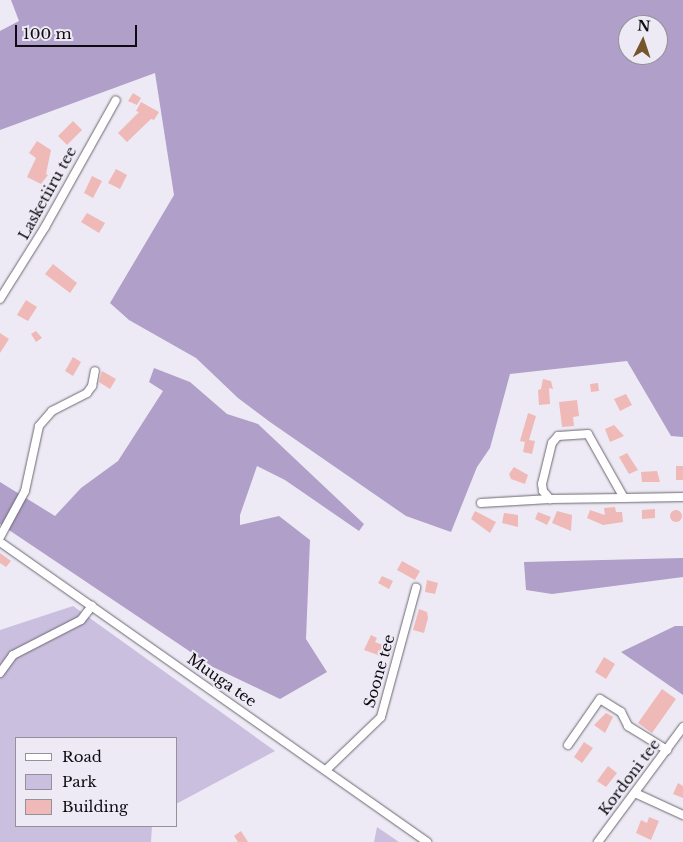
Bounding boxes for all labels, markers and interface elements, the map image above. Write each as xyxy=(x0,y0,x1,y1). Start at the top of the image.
scale bar xyxy=(18,15,140,47)
north arrow xyxy=(618,15,668,65)
text: N xyxy=(637,17,651,35)
text: 100 m xyxy=(23,24,72,43)
street label: Lasketiiru tee xyxy=(14,143,80,243)
street label: Soone tee xyxy=(360,632,398,710)
street label: Muuga tee xyxy=(184,650,260,710)
street label: Kordoni tee xyxy=(595,735,663,819)
legend xyxy=(15,737,178,827)
text: Road xyxy=(62,747,102,766)
text: Park xyxy=(62,772,97,791)
text: Building xyxy=(62,797,128,816)

